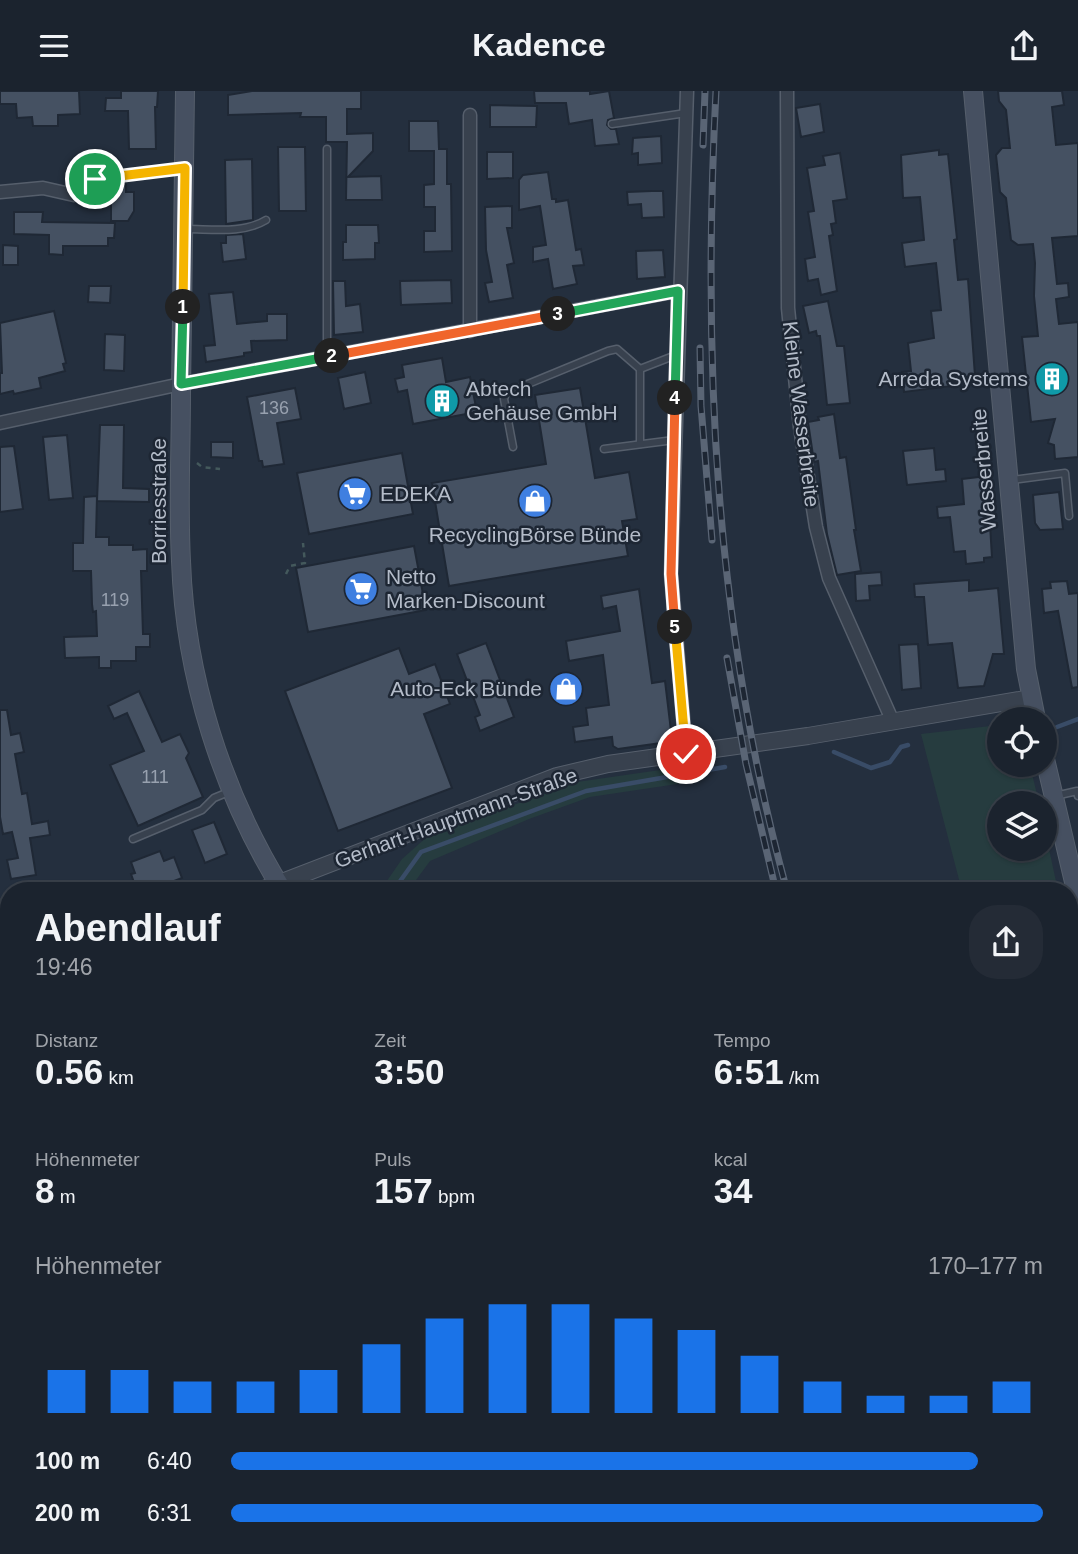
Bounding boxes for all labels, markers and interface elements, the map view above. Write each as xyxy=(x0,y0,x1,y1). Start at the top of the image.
icon: menu xyxy=(35,27,73,65)
text: Kadence xyxy=(472,27,606,63)
icon: share xyxy=(1005,27,1043,65)
pin xyxy=(65,149,125,209)
icon: arrive xyxy=(76,160,114,198)
pin: 1 xyxy=(166,289,200,325)
text: 1 xyxy=(177,296,188,317)
pin: 3 xyxy=(540,297,576,332)
text: 3 xyxy=(552,303,563,324)
street label: Kleine Wasserbreite xyxy=(779,320,824,508)
pin: 2 xyxy=(314,338,350,373)
text: 2 xyxy=(326,345,337,366)
building icon: Arreda Systems xyxy=(1033,360,1071,398)
place label: Arreda Systems xyxy=(879,367,1028,390)
place label: Abtech Gehäuse GmbH xyxy=(466,377,618,424)
pin: 4 xyxy=(658,381,692,415)
building icon: Abtech Gehäuse GmbH xyxy=(423,382,461,420)
text: 4 xyxy=(669,387,680,408)
house number: 136 xyxy=(259,398,289,418)
street label: Wasserbreite xyxy=(967,408,1000,532)
street label: Borriesstraße xyxy=(147,438,170,564)
supermarket icon: EDEKA xyxy=(336,475,374,513)
place label: EDEKA xyxy=(380,482,451,505)
shop icon: RecyclingBörse Bünde xyxy=(516,482,554,520)
place label: RecyclingBörse Bünde xyxy=(429,523,641,546)
place label: Netto Marken-Discount xyxy=(386,565,545,612)
supermarket icon: Netto Marken-Discount xyxy=(342,570,380,608)
house number: 119 xyxy=(101,590,129,610)
pin: 5 xyxy=(658,609,692,645)
text: 5 xyxy=(669,616,680,637)
shop icon: Auto-Eck Bünde xyxy=(547,670,585,708)
place label: Auto-Eck Bünde xyxy=(390,677,542,700)
map controls xyxy=(987,707,1057,861)
button: locate xyxy=(987,707,1057,777)
pin xyxy=(656,724,716,784)
icon: check xyxy=(667,735,705,773)
street label: Gerhart-Hauptmann-Straße xyxy=(331,763,580,872)
house number: 111 xyxy=(141,767,169,787)
button: layers xyxy=(987,791,1057,861)
button: share xyxy=(969,905,1043,979)
text: Abendlauf xyxy=(35,907,221,949)
text: 19:46 xyxy=(35,954,93,980)
text: Distanz xyxy=(35,1030,98,1051)
text: Zeit xyxy=(374,1030,406,1051)
text: Tempo xyxy=(714,1030,771,1051)
text: 0.56 xyxy=(35,1052,103,1091)
text: 3:50 xyxy=(374,1052,444,1091)
text: 6:51 xyxy=(714,1052,784,1091)
text: km xyxy=(103,1067,134,1088)
text: /km xyxy=(784,1067,820,1088)
text: Höhenmeter xyxy=(35,1149,140,1170)
text: Puls xyxy=(374,1149,411,1170)
text: kcal xyxy=(714,1149,747,1170)
text: 8 xyxy=(35,1171,54,1210)
text: 157 xyxy=(374,1171,433,1210)
text: 34 xyxy=(714,1171,753,1210)
text: m xyxy=(54,1186,76,1207)
text: bpm xyxy=(433,1186,475,1207)
text: Höhenmeter xyxy=(35,1253,162,1279)
text: 170–177 m xyxy=(928,1253,1043,1279)
text: 100 m xyxy=(35,1448,100,1474)
text: 6:40 xyxy=(147,1448,192,1474)
text: 200 m xyxy=(35,1500,100,1526)
text: 6:31 xyxy=(147,1500,192,1526)

